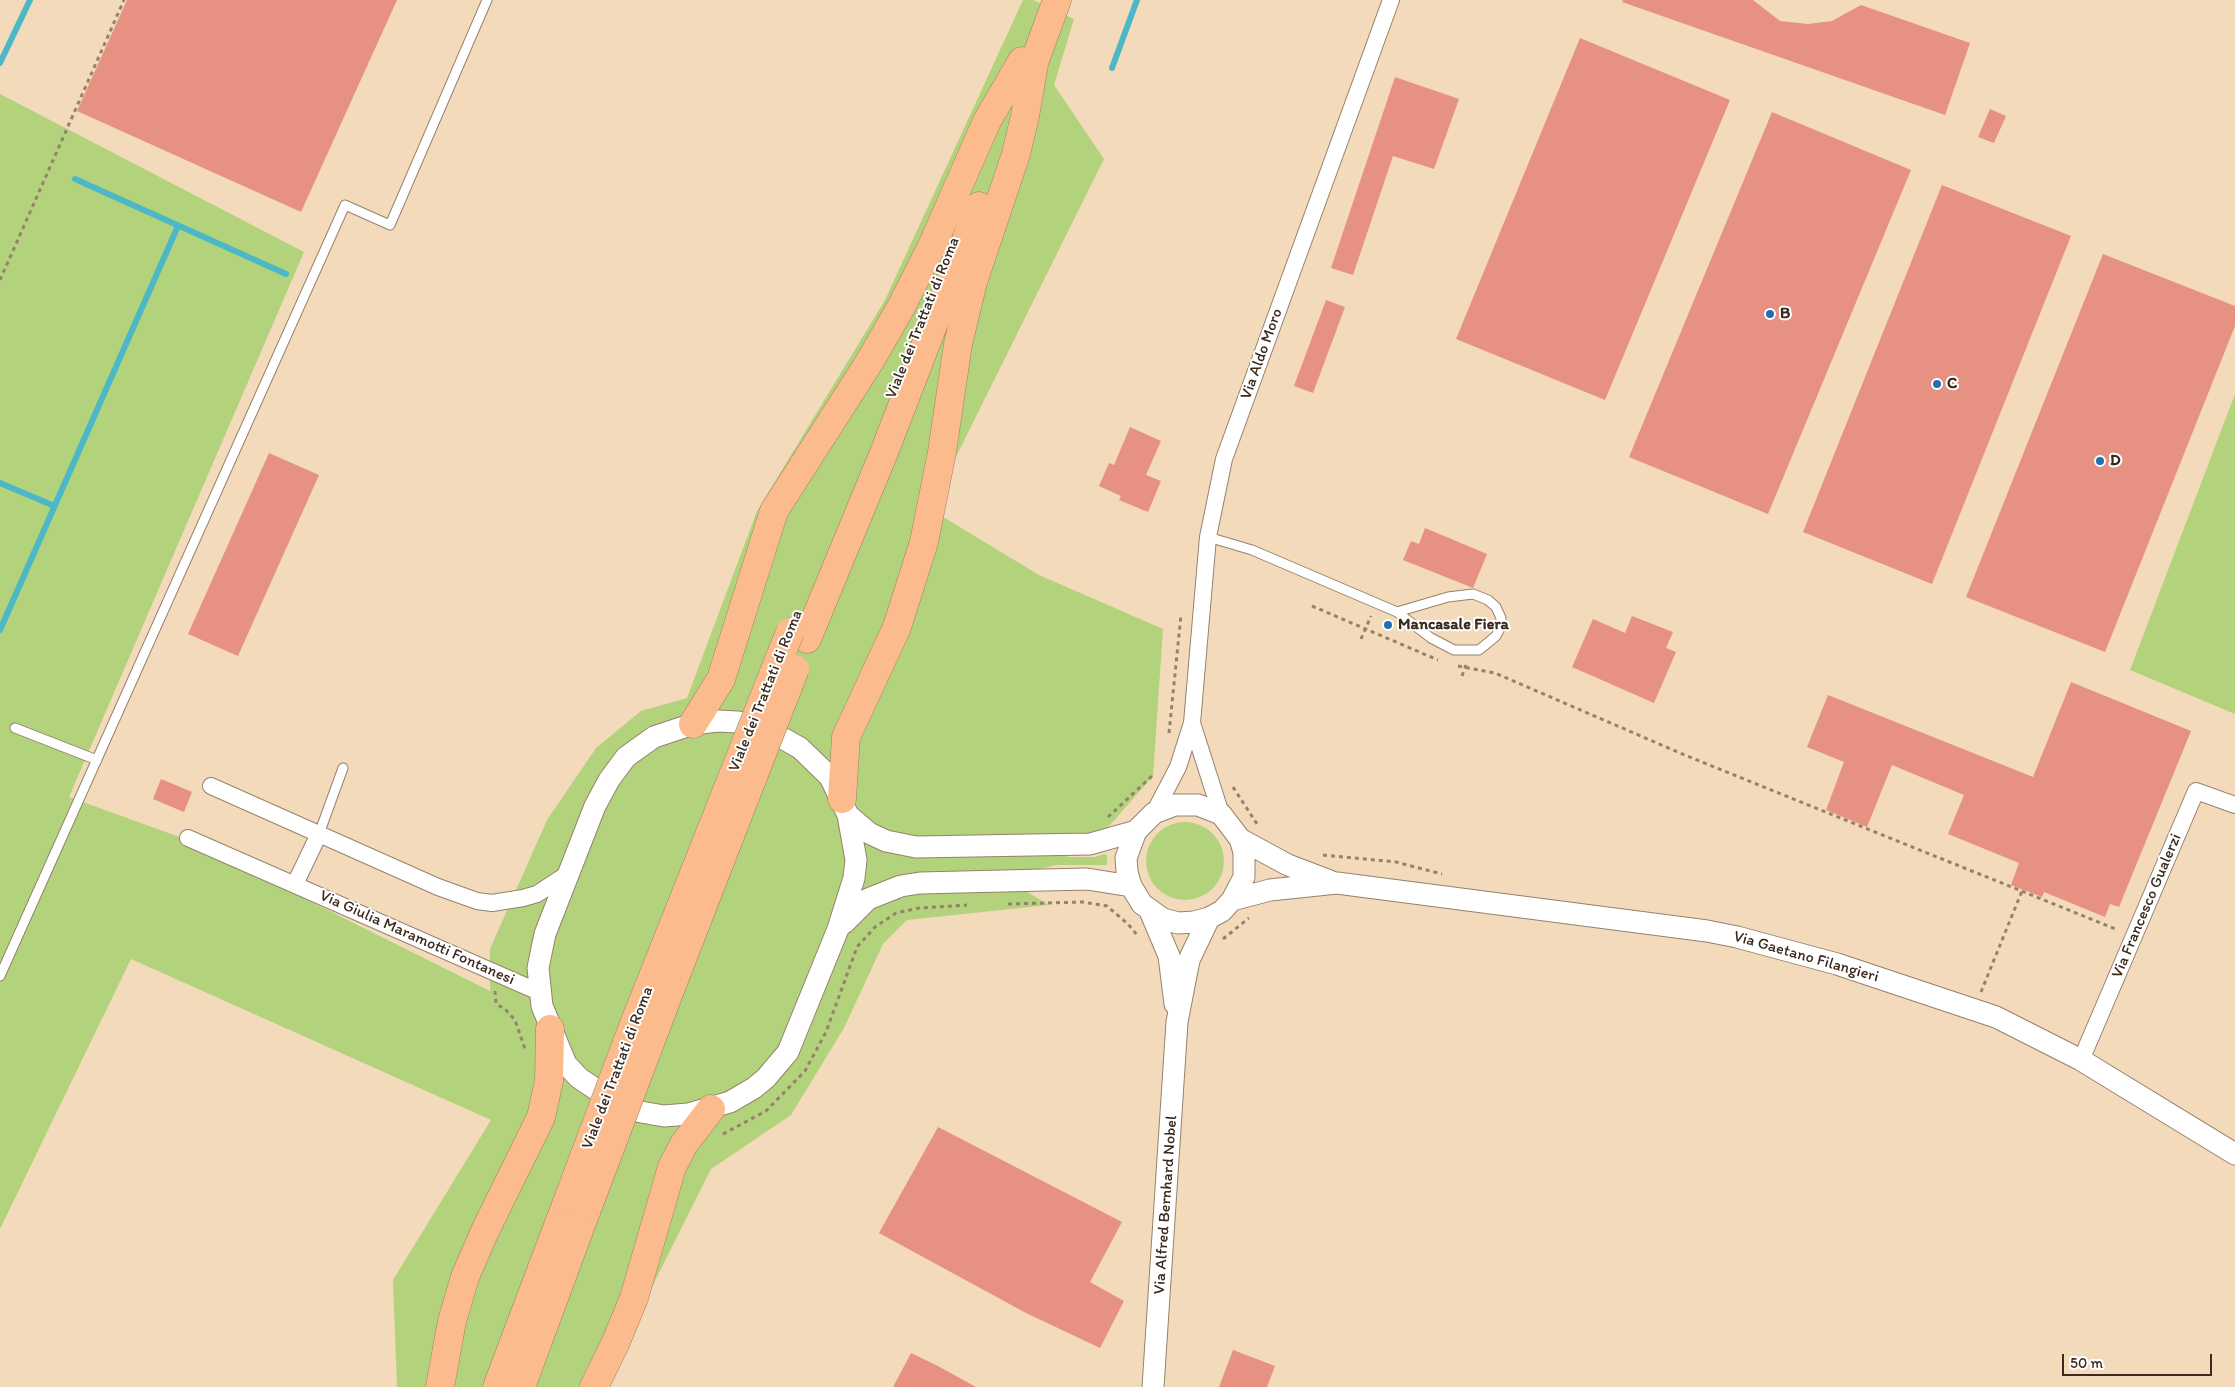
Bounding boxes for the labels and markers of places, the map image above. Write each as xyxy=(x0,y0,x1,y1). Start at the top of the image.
place label: B xyxy=(1780,304,1790,324)
marker: B xyxy=(1764,308,1776,320)
place label: C xyxy=(1947,374,1957,394)
marker: C xyxy=(1931,378,1943,390)
place label: D xyxy=(2110,451,2121,471)
marker: D xyxy=(2094,455,2106,467)
place label: Mancasale Fiera xyxy=(1398,615,1509,635)
marker: Mancasale Fiera xyxy=(1382,619,1394,631)

